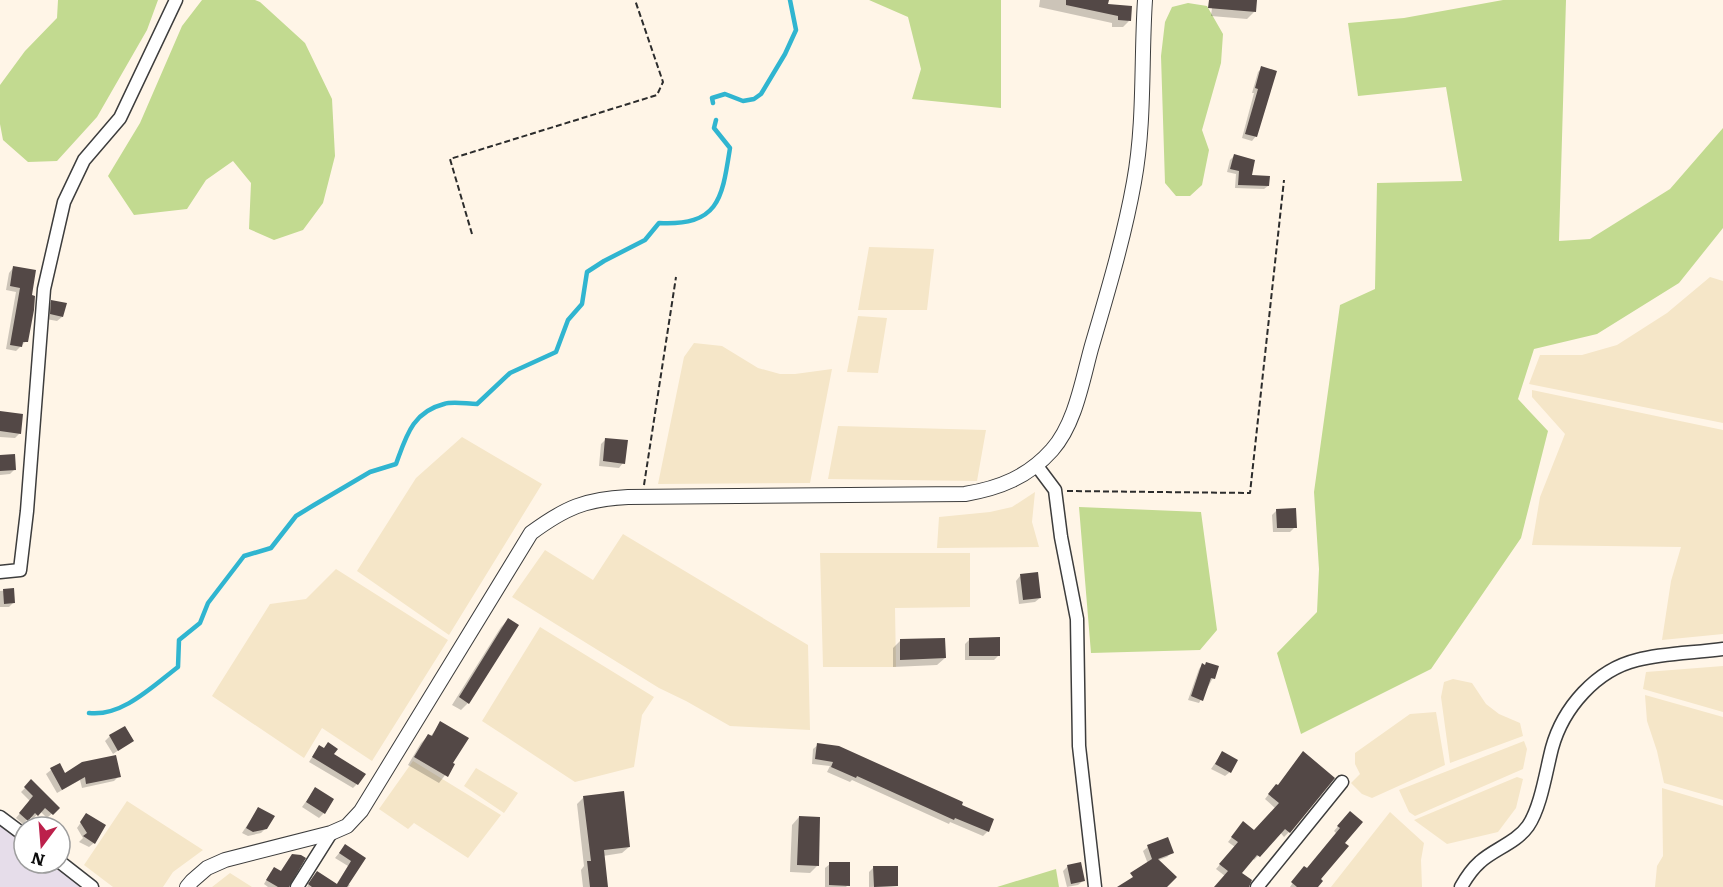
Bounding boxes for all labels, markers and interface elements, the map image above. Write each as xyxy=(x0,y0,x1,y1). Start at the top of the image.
north arrow xyxy=(12,815,72,875)
text: N xyxy=(28,847,47,874)

